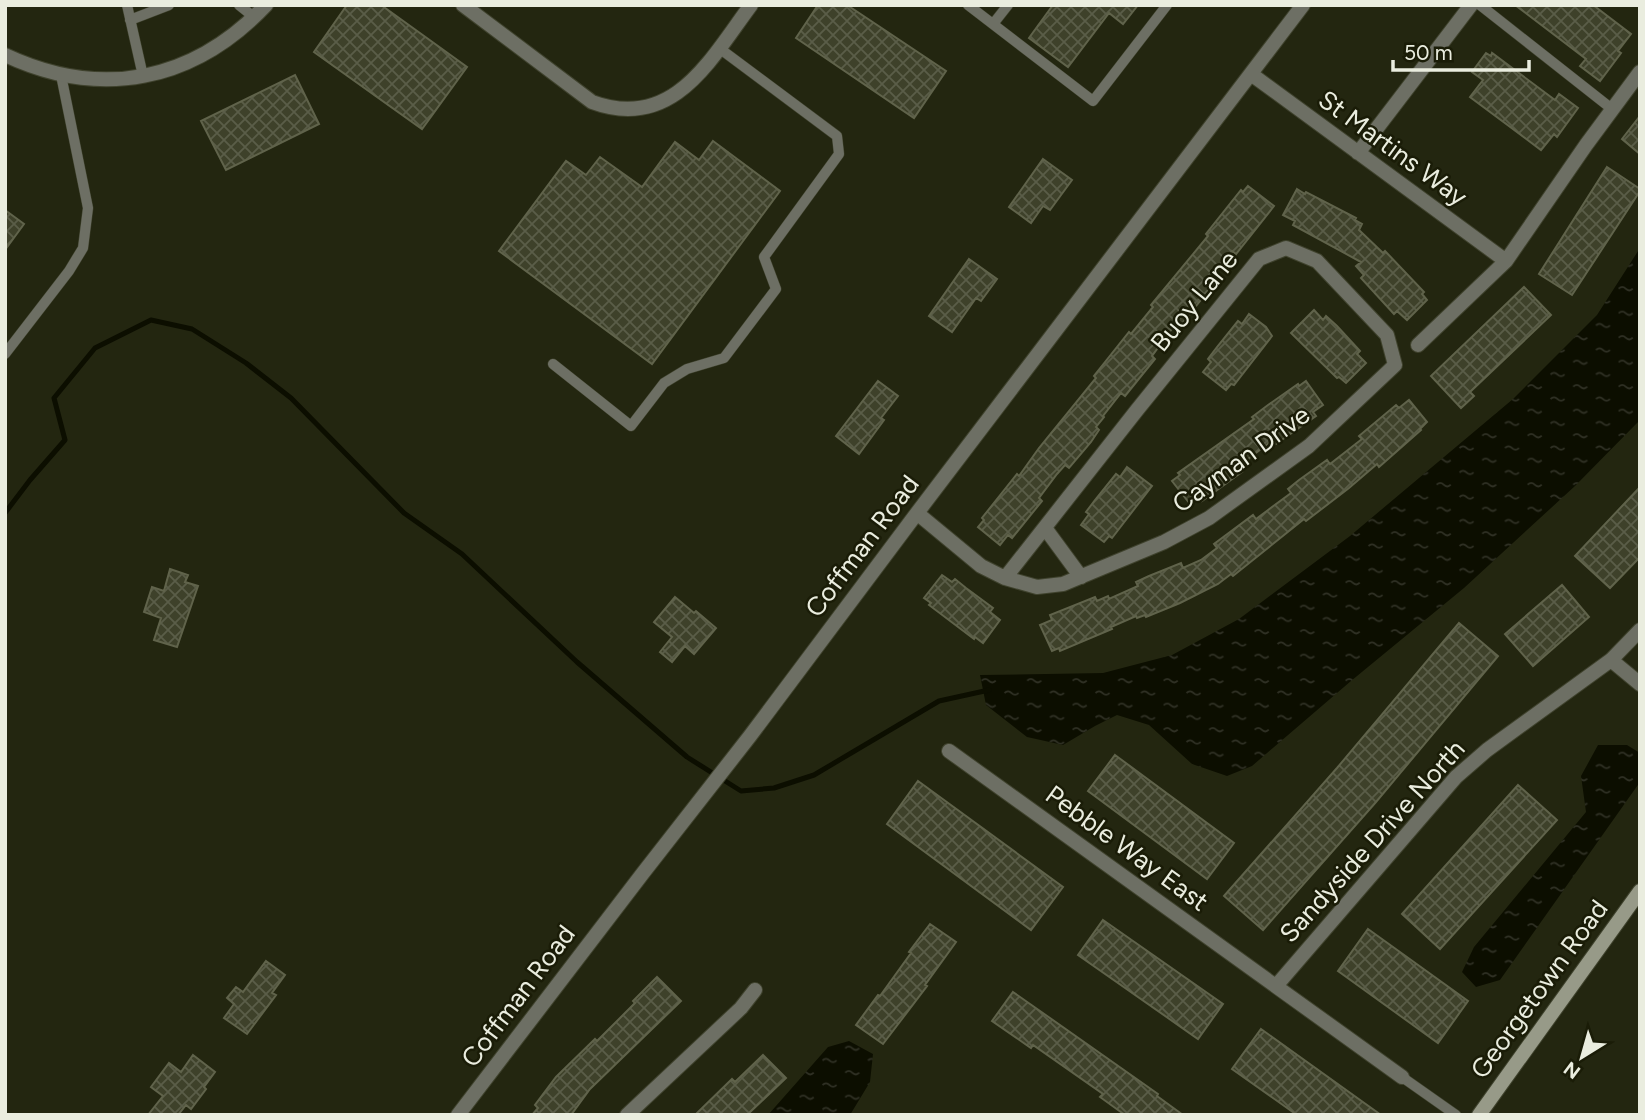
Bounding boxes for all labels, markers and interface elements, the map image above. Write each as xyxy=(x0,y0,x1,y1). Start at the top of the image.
scale bar xyxy=(1393,28,1530,72)
text: 50 m xyxy=(1404,40,1453,65)
street label: St Martins Way xyxy=(1312,83,1474,213)
street label: Buoy Lane xyxy=(1144,244,1244,358)
street label: Cayman Drive xyxy=(1166,398,1316,520)
street label: Coffman Road xyxy=(798,469,926,623)
street label: Sandyside Drive North xyxy=(1273,733,1471,949)
street label: Pebble Way East xyxy=(1039,778,1215,918)
street label: Georgetown Road xyxy=(1463,893,1615,1085)
street label: Coffman Road xyxy=(454,919,582,1073)
north arrow xyxy=(1547,1022,1617,1092)
text: N xyxy=(1559,1057,1585,1084)

